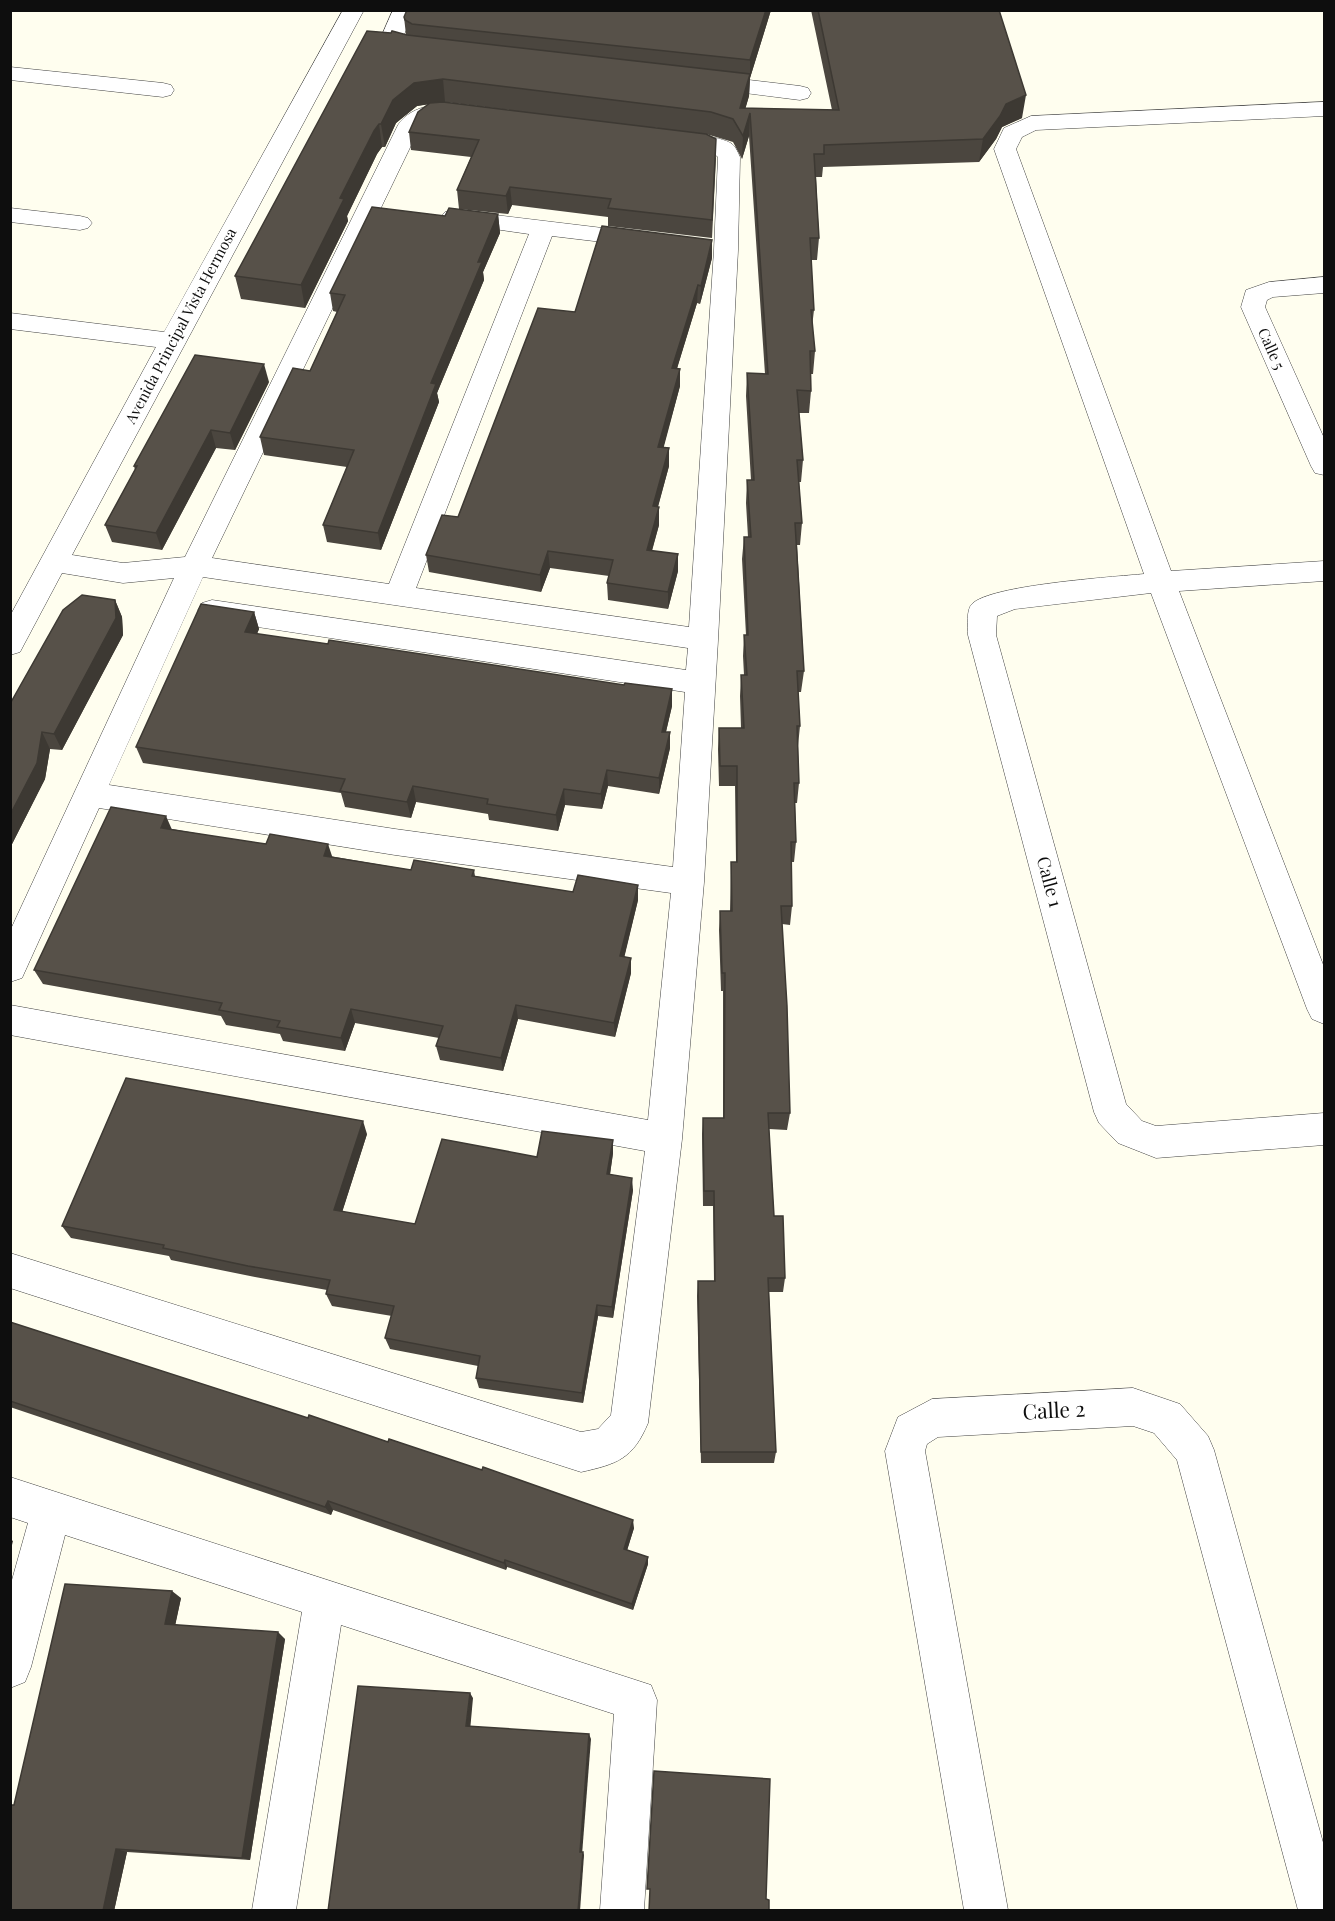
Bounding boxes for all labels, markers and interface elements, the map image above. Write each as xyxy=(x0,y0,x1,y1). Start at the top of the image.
street label: Avenida Principal Vista Hermosa xyxy=(119,224,241,428)
street label: Calle 5 xyxy=(1254,325,1290,373)
street label: Calle 1 xyxy=(1032,854,1068,910)
street label: Calle 2 xyxy=(1022,1393,1086,1425)

